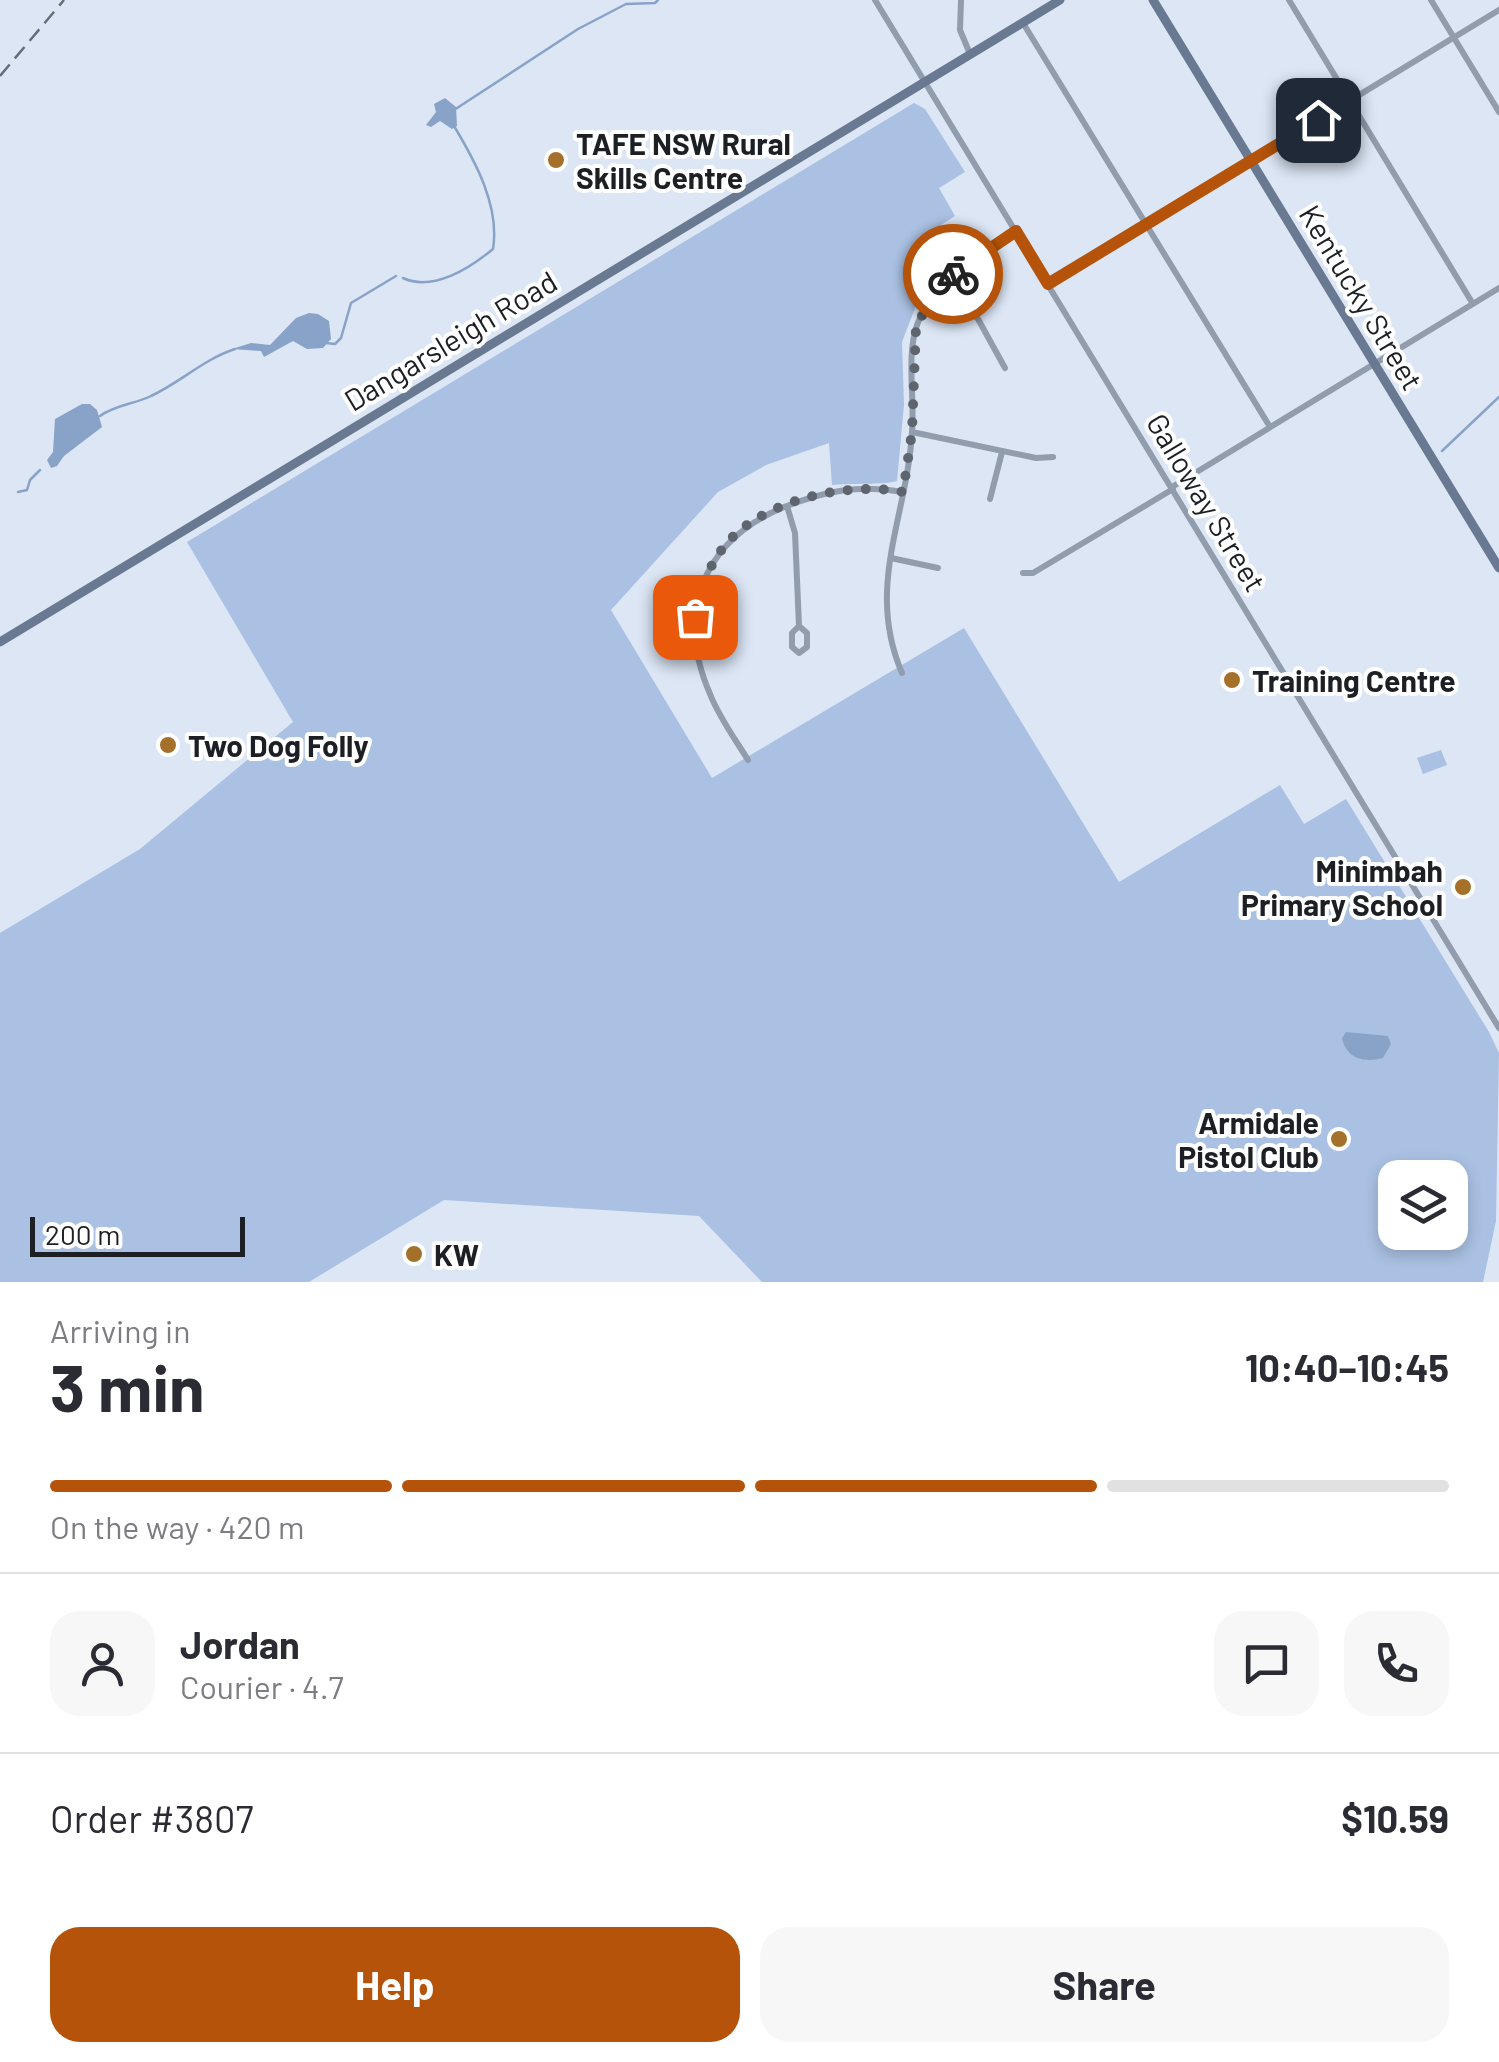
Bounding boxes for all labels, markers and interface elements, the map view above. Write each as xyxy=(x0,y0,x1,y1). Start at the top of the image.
pin xyxy=(1276,78,1361,163)
icon: home xyxy=(1291,93,1346,148)
place label: TAFE NSW Rural Skills Centre xyxy=(576,125,791,195)
marker: TAFE NSW Rural Skills Centre xyxy=(545,149,567,171)
street label: Kentucky Street xyxy=(1293,198,1431,396)
courier xyxy=(903,224,1003,324)
icon: bike xyxy=(926,247,981,302)
street label: Dangarsleigh Road xyxy=(337,262,563,418)
street label: Galloway Street xyxy=(1140,406,1274,598)
pin xyxy=(653,575,738,660)
icon: bag xyxy=(668,590,723,645)
place label: Training Centre xyxy=(1252,662,1456,698)
marker: Training Centre xyxy=(1221,669,1243,691)
place label: Two Dog Folly xyxy=(188,727,369,763)
marker: Two Dog Folly xyxy=(157,734,179,756)
place label: Minimbah Primary School xyxy=(1241,852,1443,922)
marker: Minimbah Primary School xyxy=(1452,876,1474,898)
place label: Armidale Pistol Club xyxy=(1178,1104,1319,1174)
marker: Armidale Pistol Club xyxy=(1328,1128,1350,1150)
map controls xyxy=(1378,1160,1468,1250)
button: layers xyxy=(1378,1160,1468,1250)
scale bar xyxy=(30,1212,245,1256)
text: 200 m xyxy=(45,1217,120,1251)
place label: KW xyxy=(434,1236,479,1272)
marker: KW xyxy=(403,1243,425,1265)
text: Arriving in xyxy=(50,1311,190,1349)
text: 10:40–10:45 xyxy=(1245,1344,1449,1390)
text: 3 min xyxy=(50,1347,205,1425)
text: On the way · 420 m xyxy=(50,1507,305,1545)
button: person xyxy=(50,1611,155,1716)
button: chat xyxy=(1214,1611,1319,1716)
button: phone xyxy=(1344,1611,1449,1716)
text: Jordan xyxy=(180,1621,300,1667)
text: Courier · 4.7 xyxy=(180,1667,344,1705)
text: Order #3807 xyxy=(50,1795,254,1841)
text: $10.59 xyxy=(1341,1795,1449,1841)
button: Help xyxy=(50,1927,740,2042)
button: Share xyxy=(760,1927,1449,2042)

